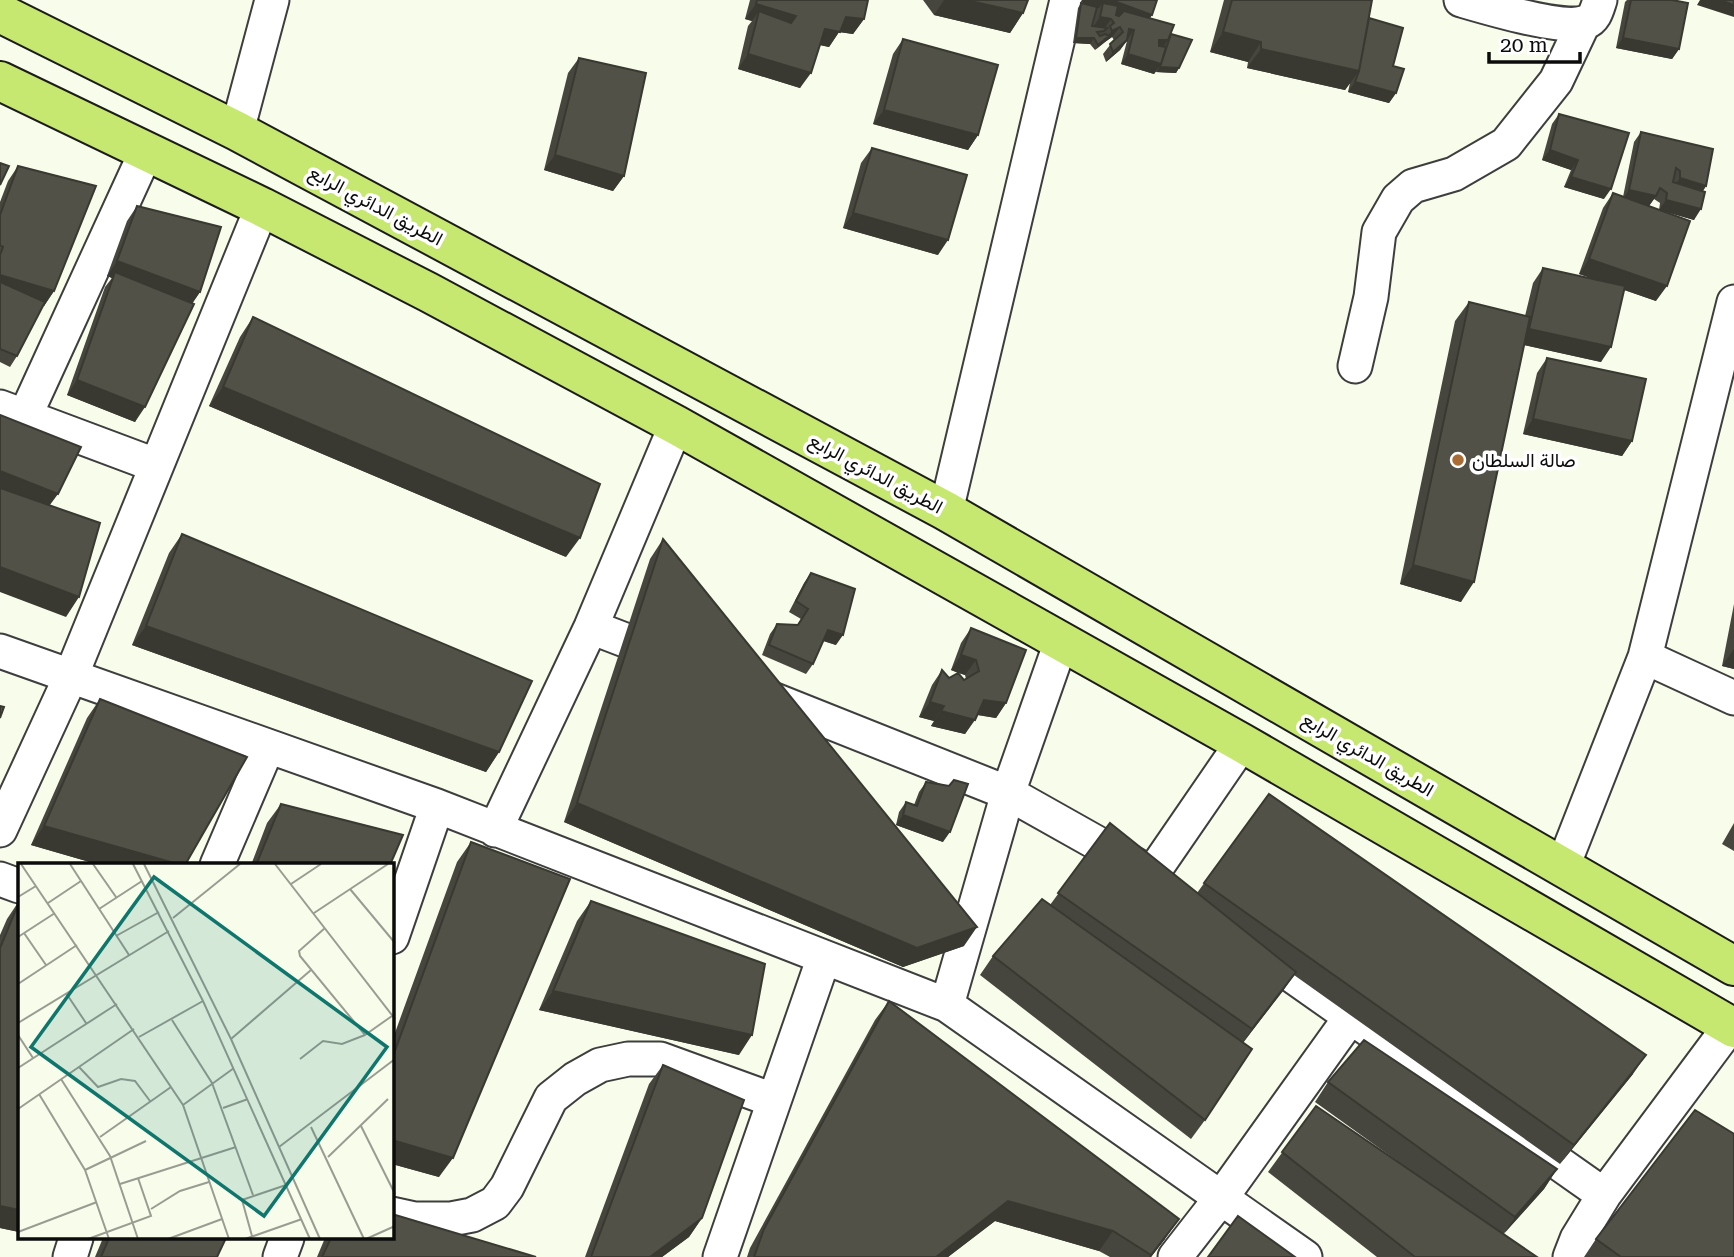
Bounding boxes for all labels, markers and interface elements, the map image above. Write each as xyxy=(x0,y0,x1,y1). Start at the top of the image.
scale bar xyxy=(1489,21,1580,65)
text: 20 m xyxy=(1500,33,1548,57)
street label: الطريق الدائري الرابع xyxy=(303,160,447,254)
street label: الطريق الدائري الرابع xyxy=(803,428,947,522)
place label: صالة السلطان xyxy=(1472,449,1576,472)
marker: صالة السلطان xyxy=(1450,452,1466,468)
street label: الطريق الدائري الرابع xyxy=(1296,707,1438,805)
inset map xyxy=(18,863,394,1240)

